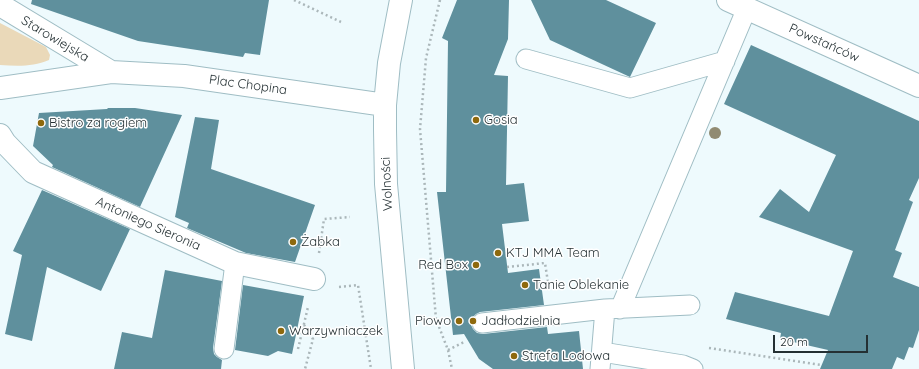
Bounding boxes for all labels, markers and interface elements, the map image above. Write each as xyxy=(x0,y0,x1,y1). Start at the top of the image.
street label: Starowiejska xyxy=(18,13,92,65)
street label: Powstańców xyxy=(786,21,862,65)
street label: Plac Chopina xyxy=(208,72,288,98)
place label: Gosia xyxy=(484,112,518,128)
place label: Bistro za rogiem xyxy=(49,115,147,131)
marker: Gosia xyxy=(471,115,481,125)
marker: Bistro za rogiem xyxy=(36,118,46,128)
street label: Wolności xyxy=(378,157,396,211)
street label: Antoniego Sieronia xyxy=(93,194,203,254)
place label: Żabka xyxy=(301,234,340,250)
marker: Żabka xyxy=(288,237,298,247)
place label: KTJ MMA Team xyxy=(506,245,600,261)
marker: KTJ MMA Team xyxy=(493,248,503,258)
place label: Red Box xyxy=(418,257,468,273)
marker: Red Box xyxy=(471,260,481,270)
place label: Tanie Oblekanie xyxy=(533,277,629,293)
marker: Tanie Oblekanie xyxy=(520,280,530,290)
place label: Piowo xyxy=(415,313,451,329)
place label: Jadłodzielnia xyxy=(481,313,560,329)
marker: Piowo xyxy=(454,316,464,326)
marker: Jadłodzielnia xyxy=(468,316,478,326)
place label: Warzywniaczek xyxy=(289,323,383,339)
marker: Warzywniaczek xyxy=(276,326,286,336)
scale bar xyxy=(775,327,870,353)
text: 20 m xyxy=(780,334,808,349)
place label: Strefa Lodowa xyxy=(522,348,610,364)
marker: Strefa Lodowa xyxy=(509,351,519,361)

